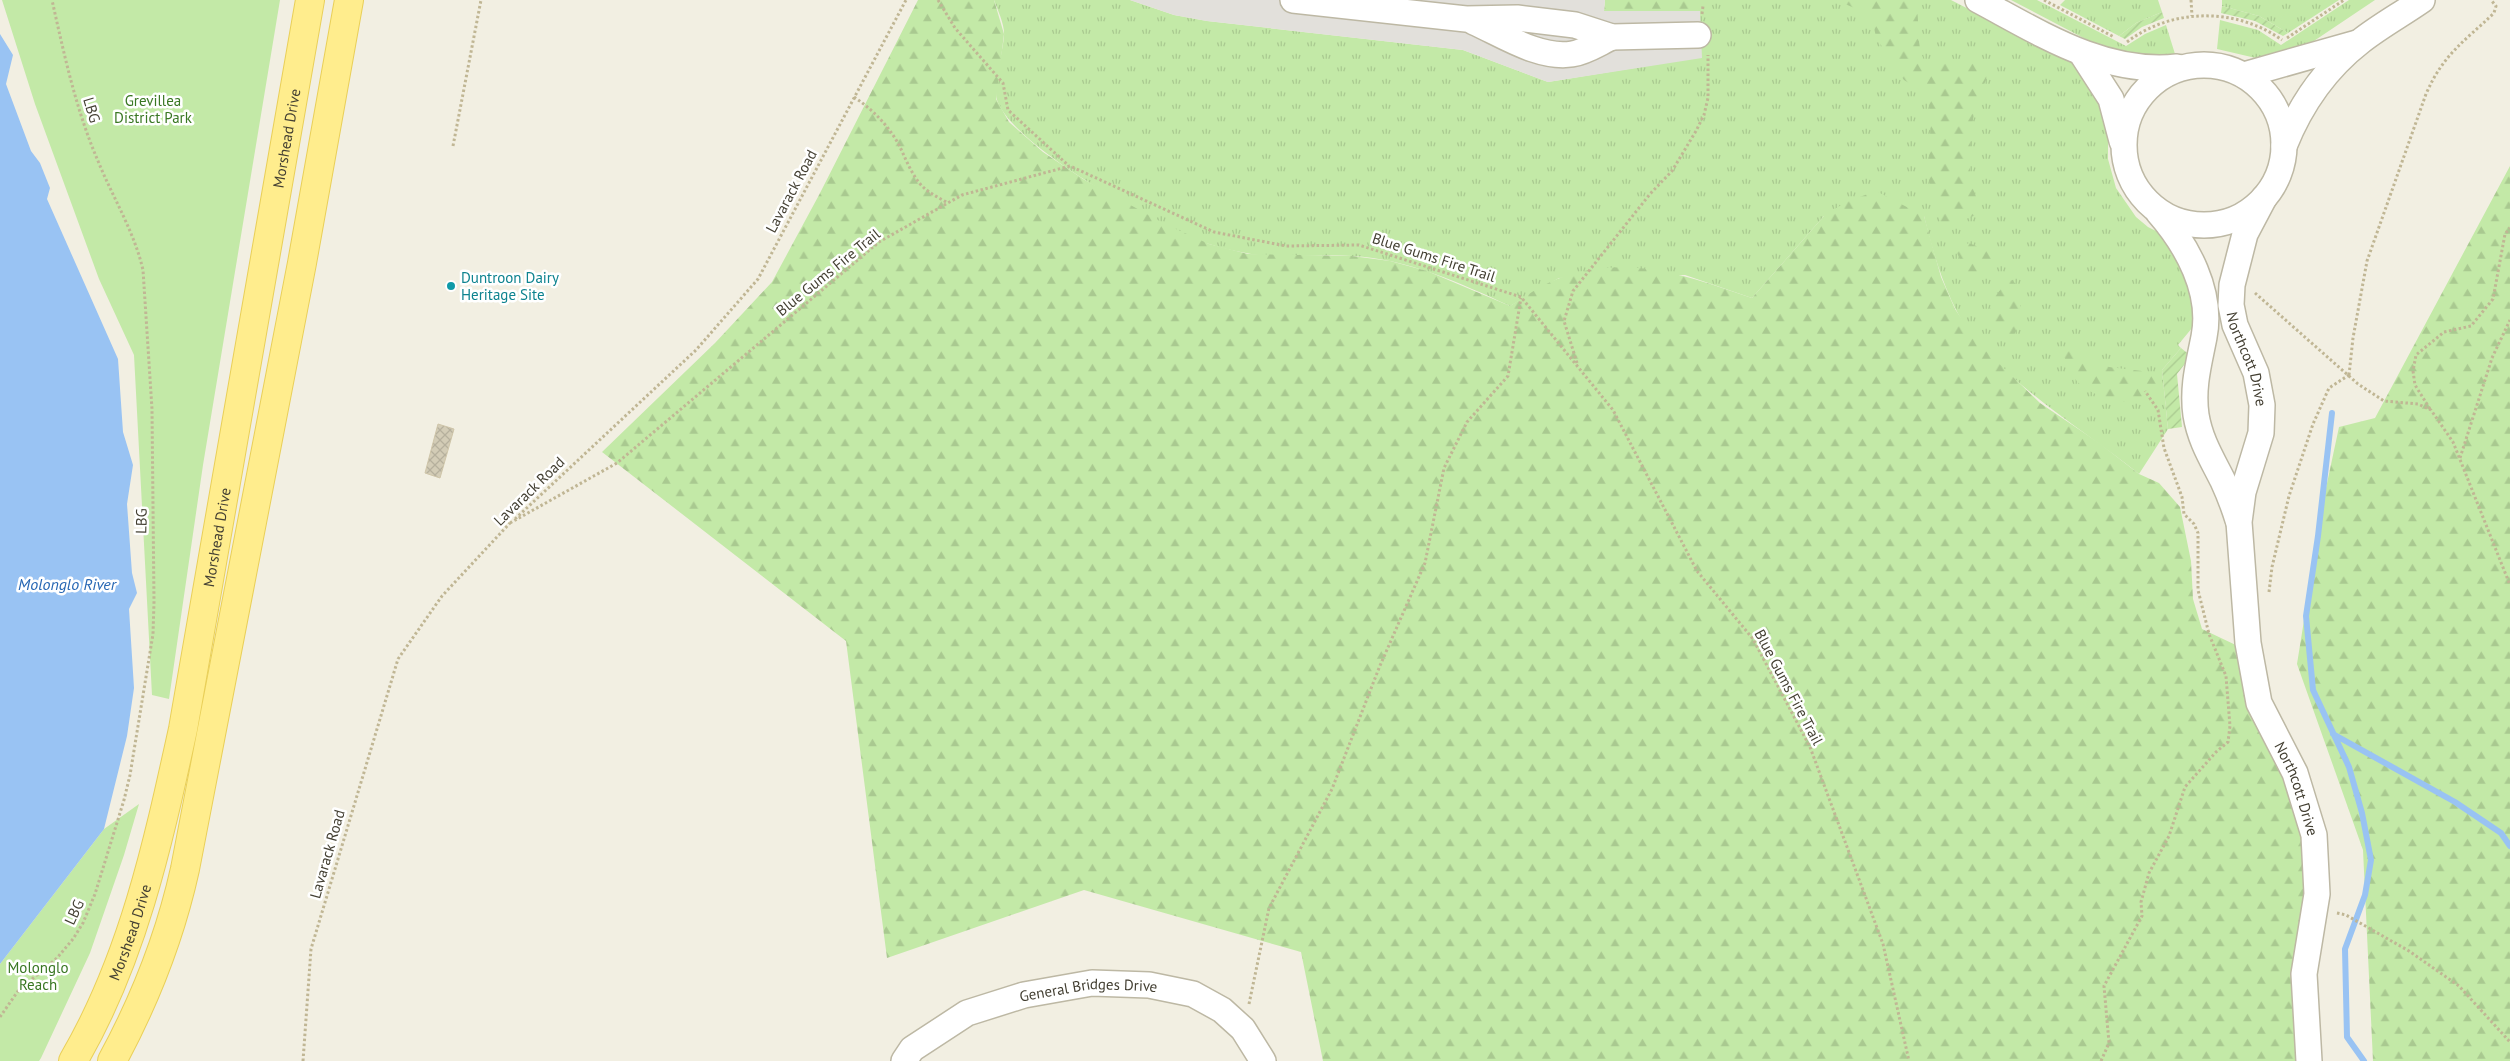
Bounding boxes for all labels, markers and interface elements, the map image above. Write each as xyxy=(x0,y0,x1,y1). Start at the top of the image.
street label: Morshead Drive xyxy=(268,87,304,189)
park label: Grevillea District Park xyxy=(114,91,193,127)
street label: LBG xyxy=(79,95,105,125)
street label: Lavarack Road xyxy=(761,146,821,236)
street label: Blue Gums Fire Trail xyxy=(772,224,884,320)
street label: Blue Gums Fire Trail xyxy=(1370,228,1499,286)
place label: Duntroon Dairy Heritage Site xyxy=(461,268,559,304)
marker: Duntroon Dairy Heritage Site xyxy=(445,280,457,292)
street label: Northcott Drive xyxy=(2223,310,2272,408)
street label: Lavarack Road xyxy=(490,452,568,530)
street label: Morshead Drive xyxy=(198,486,234,588)
street label: LBG xyxy=(131,508,151,534)
water label: Molonglo River xyxy=(18,574,118,594)
street label: Blue Gums Fire Trail xyxy=(1750,626,1828,749)
street label: Northcott Drive xyxy=(2271,738,2323,838)
street label: Lavarack Road xyxy=(305,807,349,901)
street label: Morshead Drive xyxy=(104,882,155,983)
street label: LBG xyxy=(60,896,88,928)
park label: Molonglo Reach xyxy=(7,958,69,994)
street label: General Bridges Drive xyxy=(1018,973,1159,1005)

